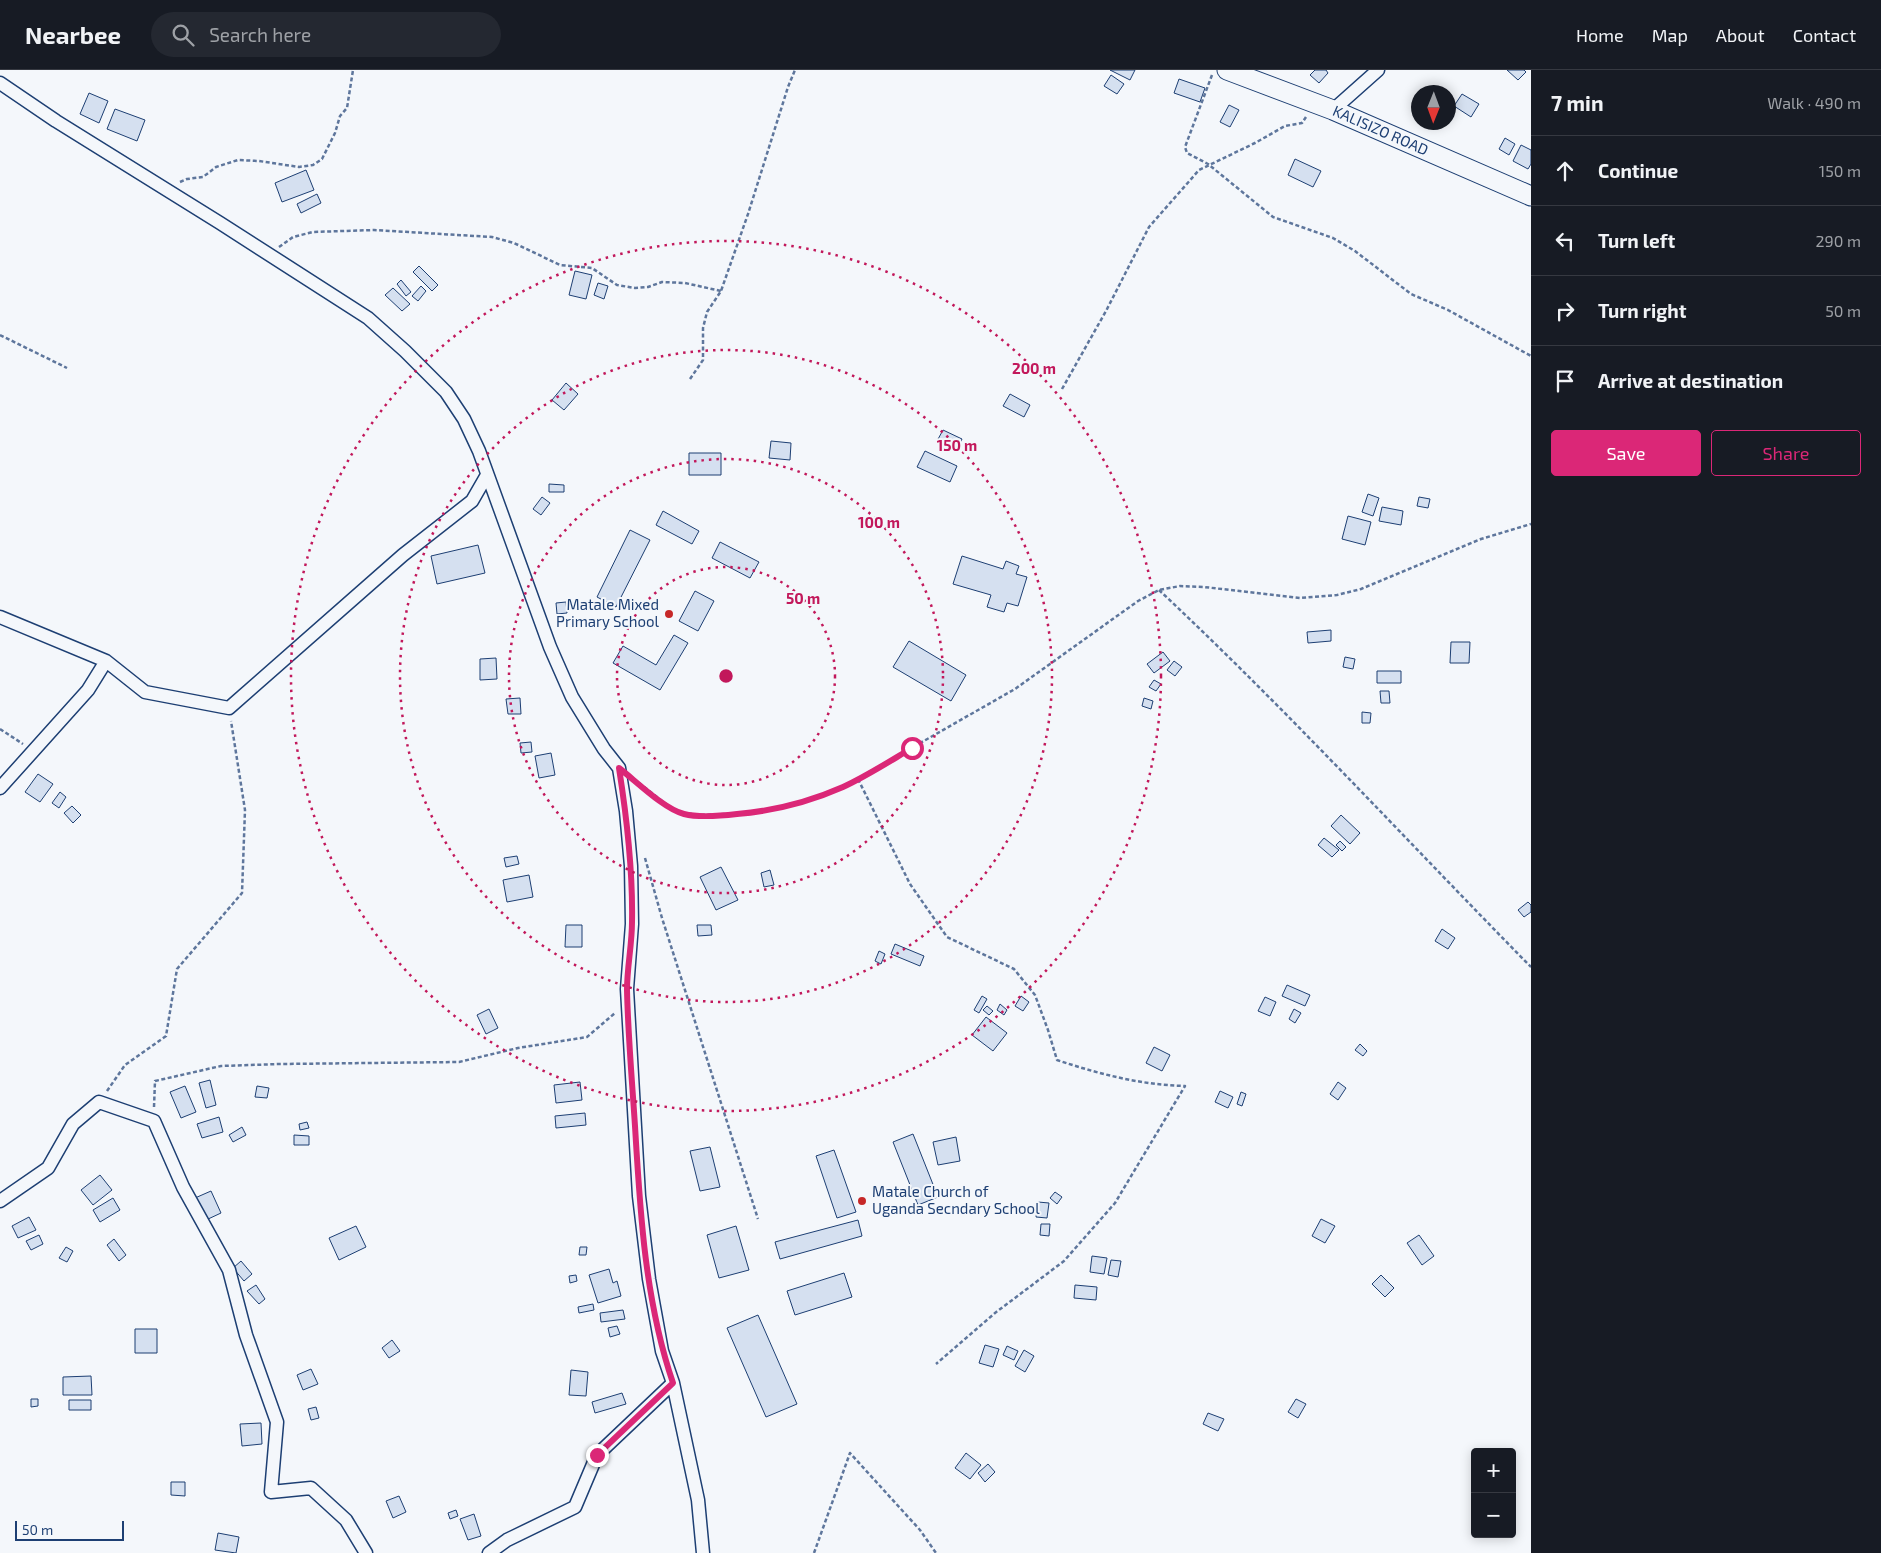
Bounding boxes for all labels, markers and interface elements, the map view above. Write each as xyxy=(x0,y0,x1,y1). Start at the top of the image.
search box xyxy=(151,12,501,57)
text: Nearbee xyxy=(25,20,121,49)
icon: search xyxy=(169,21,197,49)
text: Search here xyxy=(209,23,311,46)
text: Home xyxy=(1576,24,1624,46)
text: Map xyxy=(1652,24,1688,46)
text: About xyxy=(1716,24,1765,46)
text: Contact xyxy=(1793,24,1856,46)
north arrow xyxy=(1411,85,1456,130)
text: 7 min xyxy=(1551,90,1604,115)
text: Walk · 490 m xyxy=(1767,93,1861,112)
street label: KALISIZO ROAD xyxy=(1330,101,1431,158)
icon: ahead xyxy=(1551,157,1579,185)
text: Continue xyxy=(1598,159,1678,182)
text: 150 m xyxy=(1819,161,1861,180)
icon: left xyxy=(1551,227,1579,255)
text: Turn left xyxy=(1598,229,1675,252)
text: 290 m xyxy=(1816,231,1861,250)
icon: right xyxy=(1551,297,1579,325)
text: Turn right xyxy=(1598,299,1686,322)
text: 50 m xyxy=(1825,301,1861,320)
text: 200 m xyxy=(1012,359,1056,377)
icon: arrive xyxy=(1551,367,1579,395)
text: Arrive at destination xyxy=(1598,369,1783,392)
button: Save xyxy=(1551,430,1701,476)
button: Share xyxy=(1711,430,1861,476)
text: 150 m xyxy=(937,436,977,454)
text: 100 m xyxy=(858,513,900,531)
text: 50 m xyxy=(786,589,820,607)
place label: Matale Mixed Primary School xyxy=(556,595,660,630)
marker: Matale Mixed Primary School xyxy=(663,608,675,620)
centre of rings xyxy=(717,667,735,685)
route start xyxy=(901,737,924,760)
place label: Matale Church of Uganda Secndary School xyxy=(872,1182,1040,1217)
marker: Matale Church of Uganda Secndary School xyxy=(856,1195,868,1207)
route end xyxy=(586,1444,609,1467)
map controls xyxy=(1471,1448,1516,1538)
button: + xyxy=(1471,1448,1516,1493)
button: − xyxy=(1471,1493,1516,1538)
scale bar xyxy=(15,1518,124,1541)
text: 50 m xyxy=(22,1521,53,1538)

